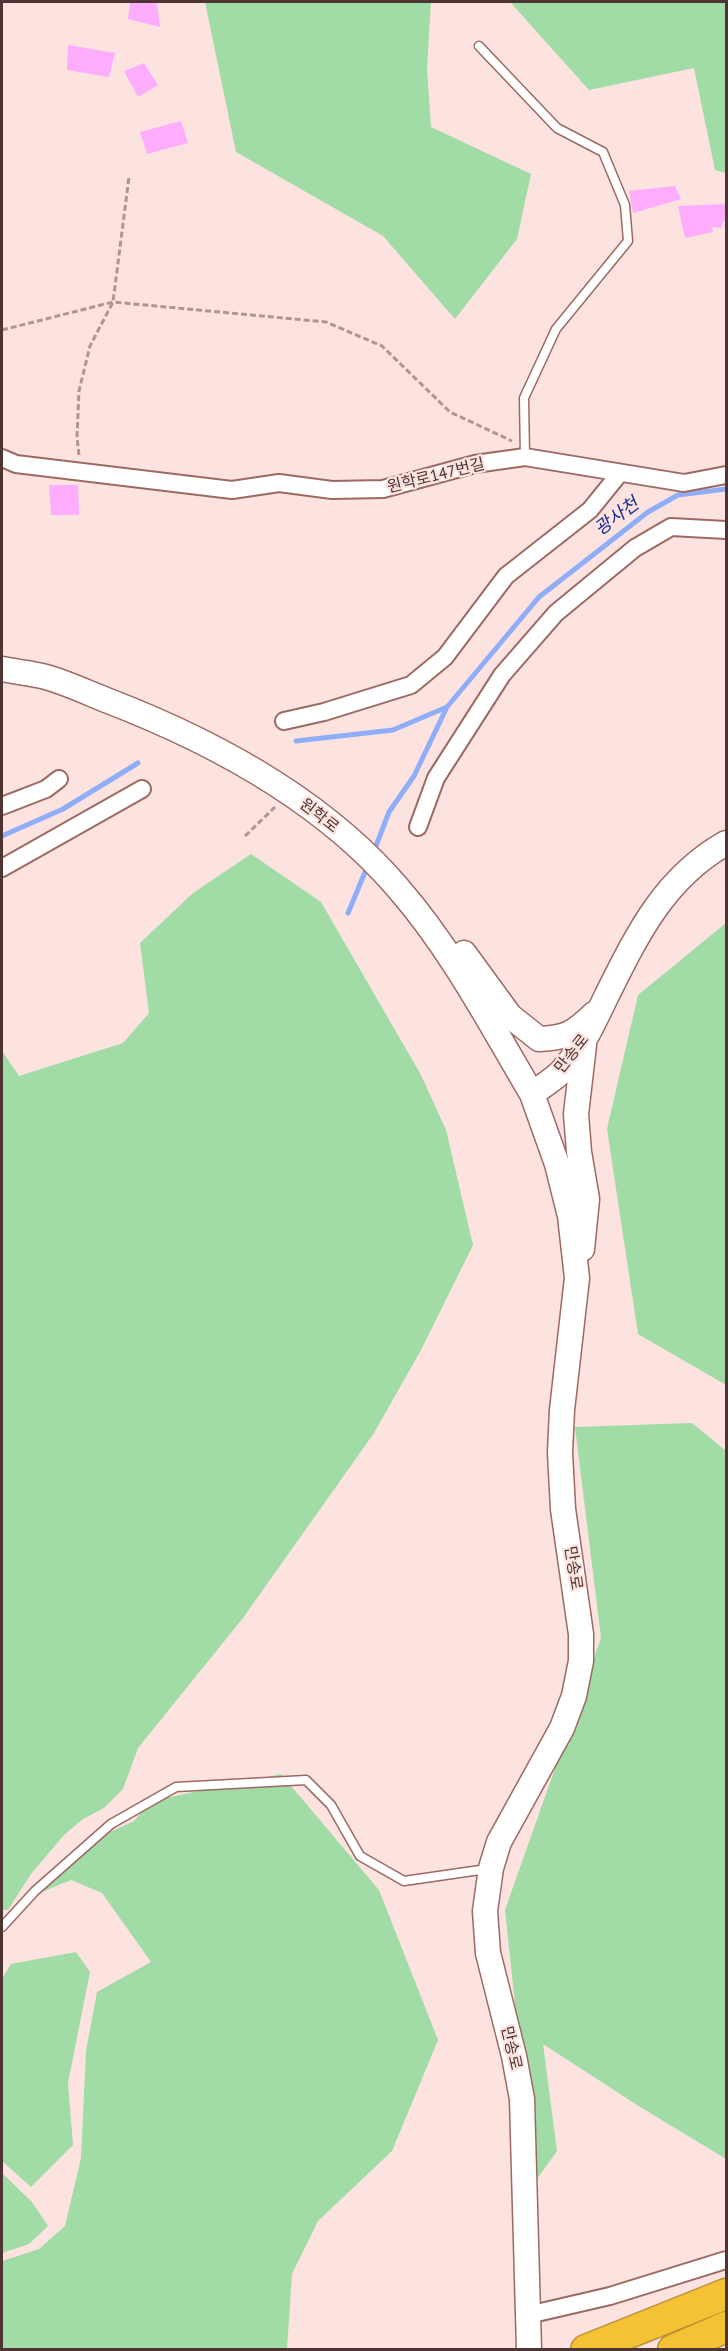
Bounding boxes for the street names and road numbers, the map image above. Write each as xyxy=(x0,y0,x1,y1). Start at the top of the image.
street label: 원학로147번길 xyxy=(385,455,487,497)
street label: 원학로 xyxy=(296,795,342,837)
street label: 만송로 xyxy=(551,1031,593,1077)
street label: 만송로 xyxy=(560,1545,586,1591)
street label: 만송로 xyxy=(497,2024,525,2072)

